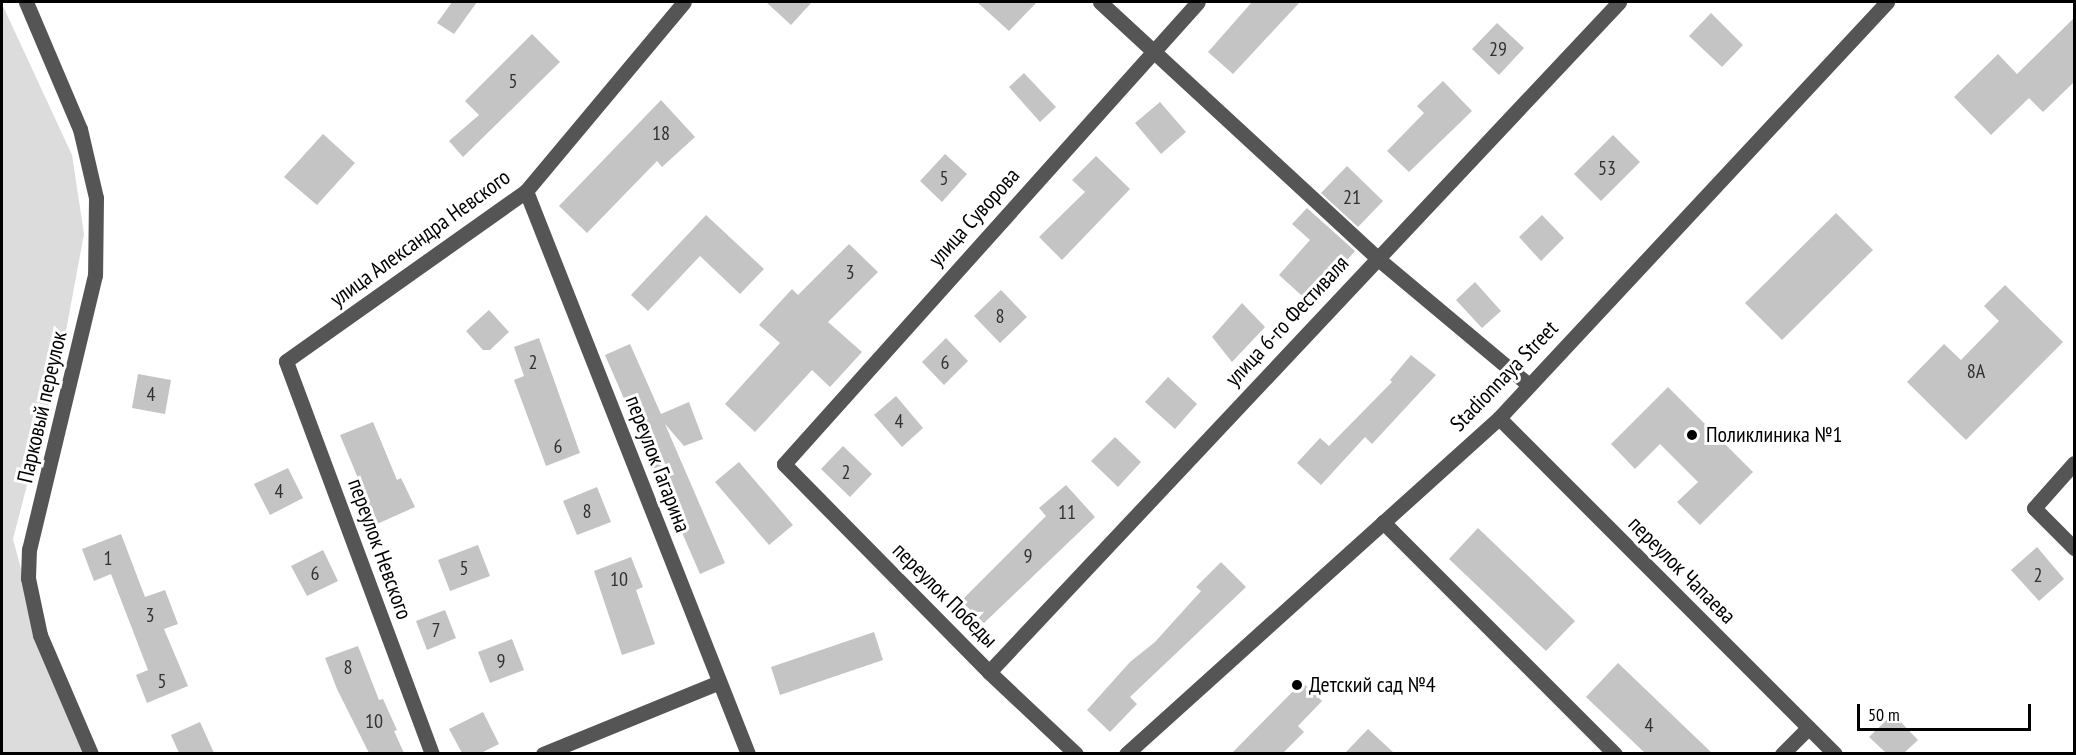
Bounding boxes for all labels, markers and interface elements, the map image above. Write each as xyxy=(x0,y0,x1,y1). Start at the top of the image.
house number: 29 xyxy=(1489,37,1507,61)
house number: 5 xyxy=(509,69,517,93)
house number: 18 xyxy=(652,121,670,145)
house number: 53 xyxy=(1598,156,1616,180)
street label: улица Суворова xyxy=(923,162,1025,272)
street label: улица Александра Невского xyxy=(325,164,515,312)
house number: 5 xyxy=(940,166,948,190)
house number: 21 xyxy=(1343,185,1361,209)
street label: улица 6-го Фестиваля xyxy=(1220,250,1354,392)
house number: 3 xyxy=(846,260,854,284)
house number: 8 xyxy=(996,304,1004,328)
street label: Stadionnaya Street xyxy=(1445,315,1563,437)
street label: Парковый переулок xyxy=(12,329,72,485)
house number: 2 xyxy=(529,350,537,374)
house number: 6 xyxy=(941,350,949,374)
house number: 8А xyxy=(1967,359,1985,383)
house number: 4 xyxy=(147,382,155,406)
street label: переулок Гагарина xyxy=(620,392,696,536)
house number: 4 xyxy=(895,409,903,433)
place label: Поликлиника №1 xyxy=(1706,422,1842,448)
marker: Поликлиника №1 xyxy=(1683,426,1701,444)
house number: 6 xyxy=(554,434,562,458)
house number: 2 xyxy=(842,460,850,484)
street label: переулок Невского xyxy=(342,475,418,623)
house number: 4 xyxy=(275,479,283,503)
house number: 8 xyxy=(583,499,591,523)
house number: 11 xyxy=(1058,500,1076,524)
street label: переулок Чапаева xyxy=(1623,511,1741,629)
street label: переулок Победы xyxy=(887,537,1003,653)
house number: 9 xyxy=(1024,544,1032,568)
house number: 1 xyxy=(104,546,112,570)
house number: 5 xyxy=(460,556,468,580)
house number: 6 xyxy=(311,561,319,585)
house number: 2 xyxy=(2034,563,2042,587)
house number: 10 xyxy=(610,567,628,591)
house number: 3 xyxy=(146,603,154,627)
house number: 7 xyxy=(432,618,440,642)
house number: 9 xyxy=(497,649,505,673)
house number: 8 xyxy=(344,655,352,679)
house number: 5 xyxy=(158,669,166,693)
place label: Детский сад №4 xyxy=(1309,672,1436,698)
marker: Детский сад №4 xyxy=(1290,678,1304,692)
scale bar xyxy=(1860,692,2034,730)
text: 50 m xyxy=(1868,703,1900,726)
house number: 10 xyxy=(365,709,383,733)
house number: 4 xyxy=(1645,713,1653,737)

